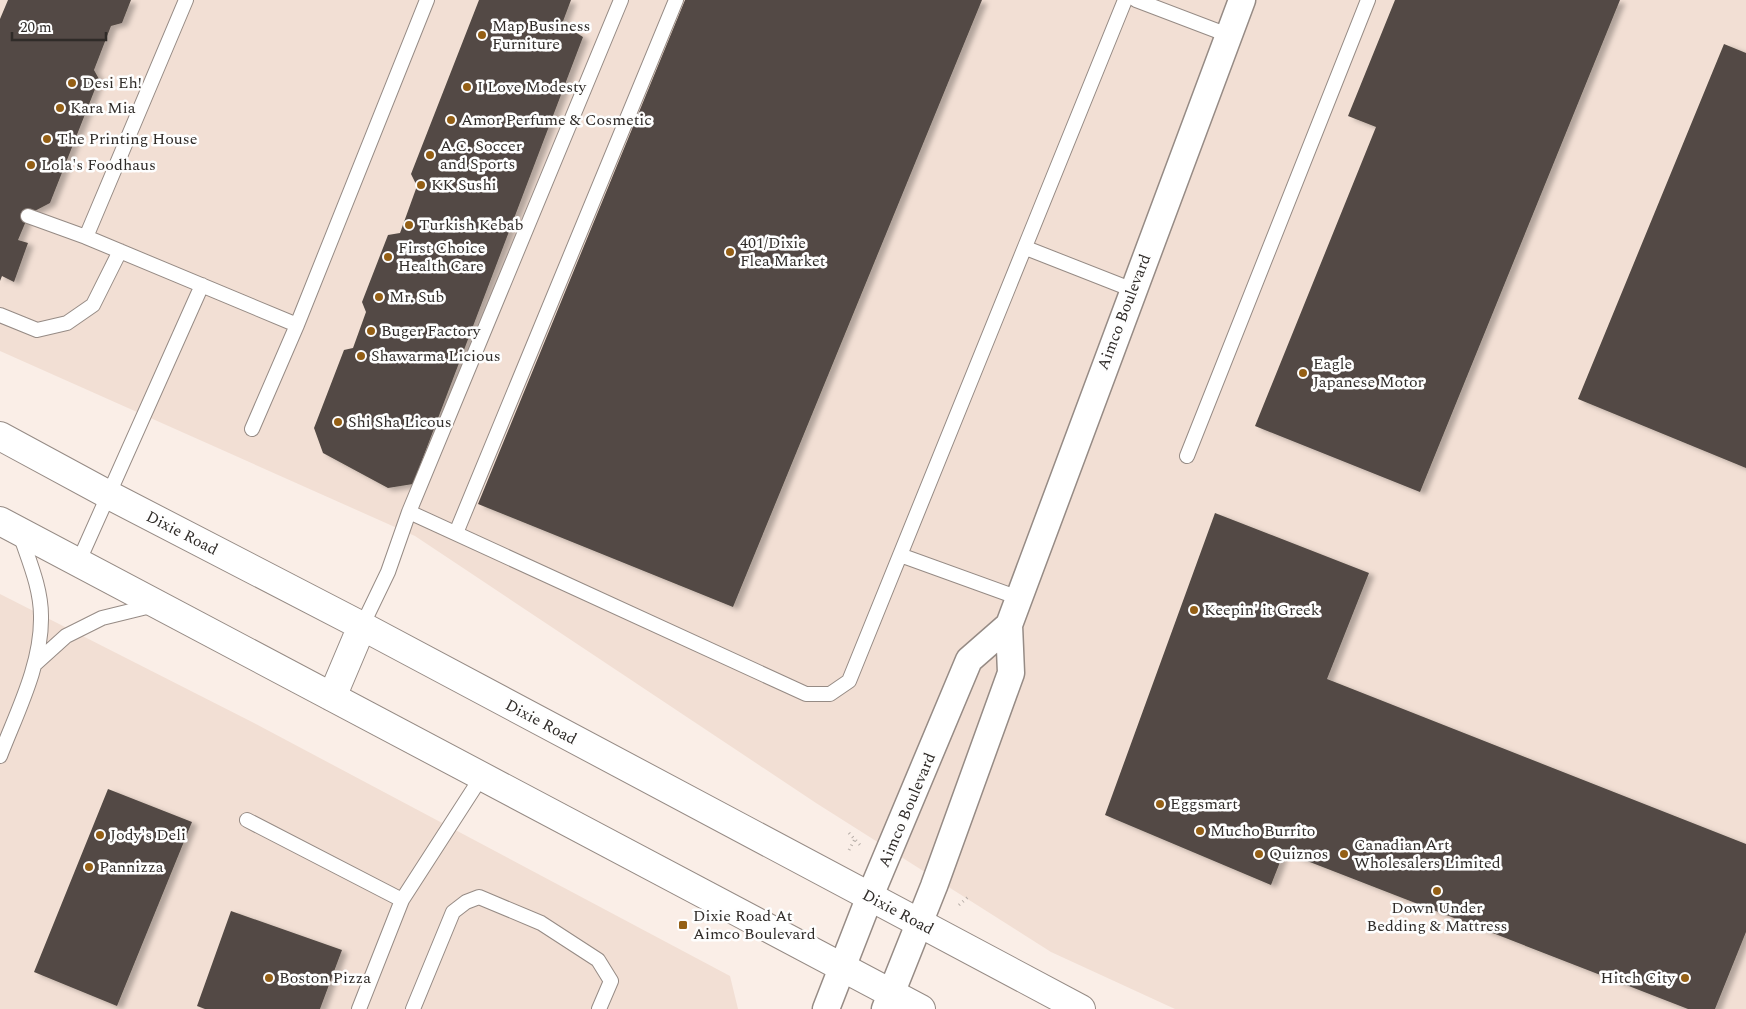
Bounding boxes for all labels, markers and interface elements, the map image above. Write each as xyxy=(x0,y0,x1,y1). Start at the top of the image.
scale bar xyxy=(12,10,106,42)
place label: Map Business Furniture xyxy=(492,14,590,56)
text: 20 m xyxy=(20,16,52,39)
marker: Map Business Furniture xyxy=(476,29,488,41)
place label: Desi Eh! xyxy=(82,71,142,95)
place label: I Love Modesty xyxy=(477,75,588,99)
marker: Desi Eh! xyxy=(66,77,78,89)
marker: I Love Modesty xyxy=(461,81,473,93)
place label: Kara Mia xyxy=(70,96,136,120)
marker: Kara Mia xyxy=(54,102,66,114)
place label: Amor Perfume & Cosmetic xyxy=(461,108,652,132)
marker: Amor Perfume & Cosmetic xyxy=(445,114,457,126)
place label: The Printing House xyxy=(57,127,197,151)
marker: The Printing House xyxy=(41,133,53,145)
place label: A.C. Soccer and Sports xyxy=(440,134,522,176)
marker: A.C. Soccer and Sports xyxy=(424,149,436,161)
place label: Lola's Foodhaus xyxy=(41,153,156,177)
marker: Lola's Foodhaus xyxy=(25,159,37,171)
place label: KK Sushi xyxy=(431,173,497,197)
marker: KK Sushi xyxy=(415,179,427,191)
place label: Turkish Kebab xyxy=(419,213,524,237)
marker: Turkish Kebab xyxy=(403,219,415,231)
place label: 401/Dixie Flea Market xyxy=(740,231,826,273)
place label: First Choice Health Care xyxy=(398,236,485,278)
marker: 401/Dixie Flea Market xyxy=(724,246,736,258)
street label: Aimco Boulevard xyxy=(1091,250,1157,374)
marker: First Choice Health Care xyxy=(382,251,394,263)
place label: Mr. Sub xyxy=(389,285,444,309)
marker: Mr. Sub xyxy=(373,291,385,303)
place label: Buger Factory xyxy=(381,319,482,343)
marker: Buger Factory xyxy=(365,325,377,337)
place label: Shawarma Licious xyxy=(371,344,501,368)
marker: Shawarma Licious xyxy=(355,350,367,362)
place label: Eagle Japanese Motor xyxy=(1313,352,1424,394)
marker: Eagle Japanese Motor xyxy=(1297,367,1309,379)
place label: Shi Sha Licous xyxy=(348,410,452,434)
marker: Shi Sha Licous xyxy=(332,416,344,428)
street label: Dixie Road xyxy=(142,505,222,561)
place label: Keepin' it Greek xyxy=(1204,598,1320,622)
marker: Keepin' it Greek xyxy=(1188,604,1200,616)
street label: Dixie Road xyxy=(501,693,581,751)
street label: Aimco Boulevard xyxy=(872,749,942,871)
place label: Eggsmart xyxy=(1170,792,1238,816)
marker: Eggsmart xyxy=(1154,798,1166,810)
place label: Mucho Burrito xyxy=(1210,819,1315,843)
place label: Jody's Deli xyxy=(110,823,186,847)
marker: Mucho Burrito xyxy=(1194,825,1206,837)
marker: Jody's Deli xyxy=(94,829,106,841)
place label: Canadian Art Wholesalers Limited xyxy=(1354,833,1501,875)
place label: Quiznos xyxy=(1269,842,1328,866)
marker: Quiznos xyxy=(1253,848,1265,860)
marker: Canadian Art Wholesalers Limited xyxy=(1338,848,1350,860)
place label: Pannizza xyxy=(99,855,164,879)
marker: Pannizza xyxy=(83,861,95,873)
street label: Dixie Road xyxy=(858,883,938,941)
marker: Down Under Bedding & Mattress xyxy=(1431,885,1443,897)
place label: Down Under Bedding & Mattress xyxy=(1367,896,1507,938)
place label: Dixie Road At Aimco Boulevard xyxy=(693,904,816,946)
marker: Dixie Road At Aimco Boulevard xyxy=(677,919,689,931)
place label: Boston Pizza xyxy=(279,966,371,990)
place label: Hitch City xyxy=(1600,966,1676,990)
marker: Boston Pizza xyxy=(263,972,275,984)
marker: Hitch City xyxy=(1679,972,1691,984)

